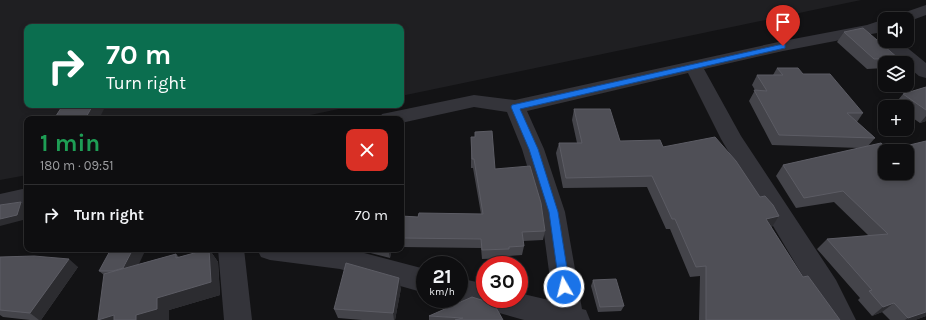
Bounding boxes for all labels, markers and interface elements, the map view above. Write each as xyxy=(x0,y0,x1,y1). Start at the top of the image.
pin xyxy=(766,5,800,46)
icon: arrive xyxy=(772,11,794,33)
map controls xyxy=(878,12,914,180)
button: sound xyxy=(878,12,914,48)
text: 70 m xyxy=(106,38,171,71)
icon: right xyxy=(40,40,92,92)
button: layers xyxy=(878,56,914,92)
text: Turn right xyxy=(106,72,186,94)
button: + xyxy=(878,100,914,136)
text: 1 min xyxy=(40,129,100,157)
button: close xyxy=(346,129,388,171)
button: − xyxy=(878,144,914,180)
text: 180 m · 09:51 xyxy=(40,158,114,173)
icon: right xyxy=(40,204,62,226)
text: Turn right xyxy=(74,206,144,224)
text: 70 m xyxy=(354,206,388,224)
speed limit sign: 30 xyxy=(476,256,528,308)
text: 21 xyxy=(432,265,452,288)
position arrow xyxy=(543,266,585,308)
text: km/h xyxy=(429,286,455,298)

